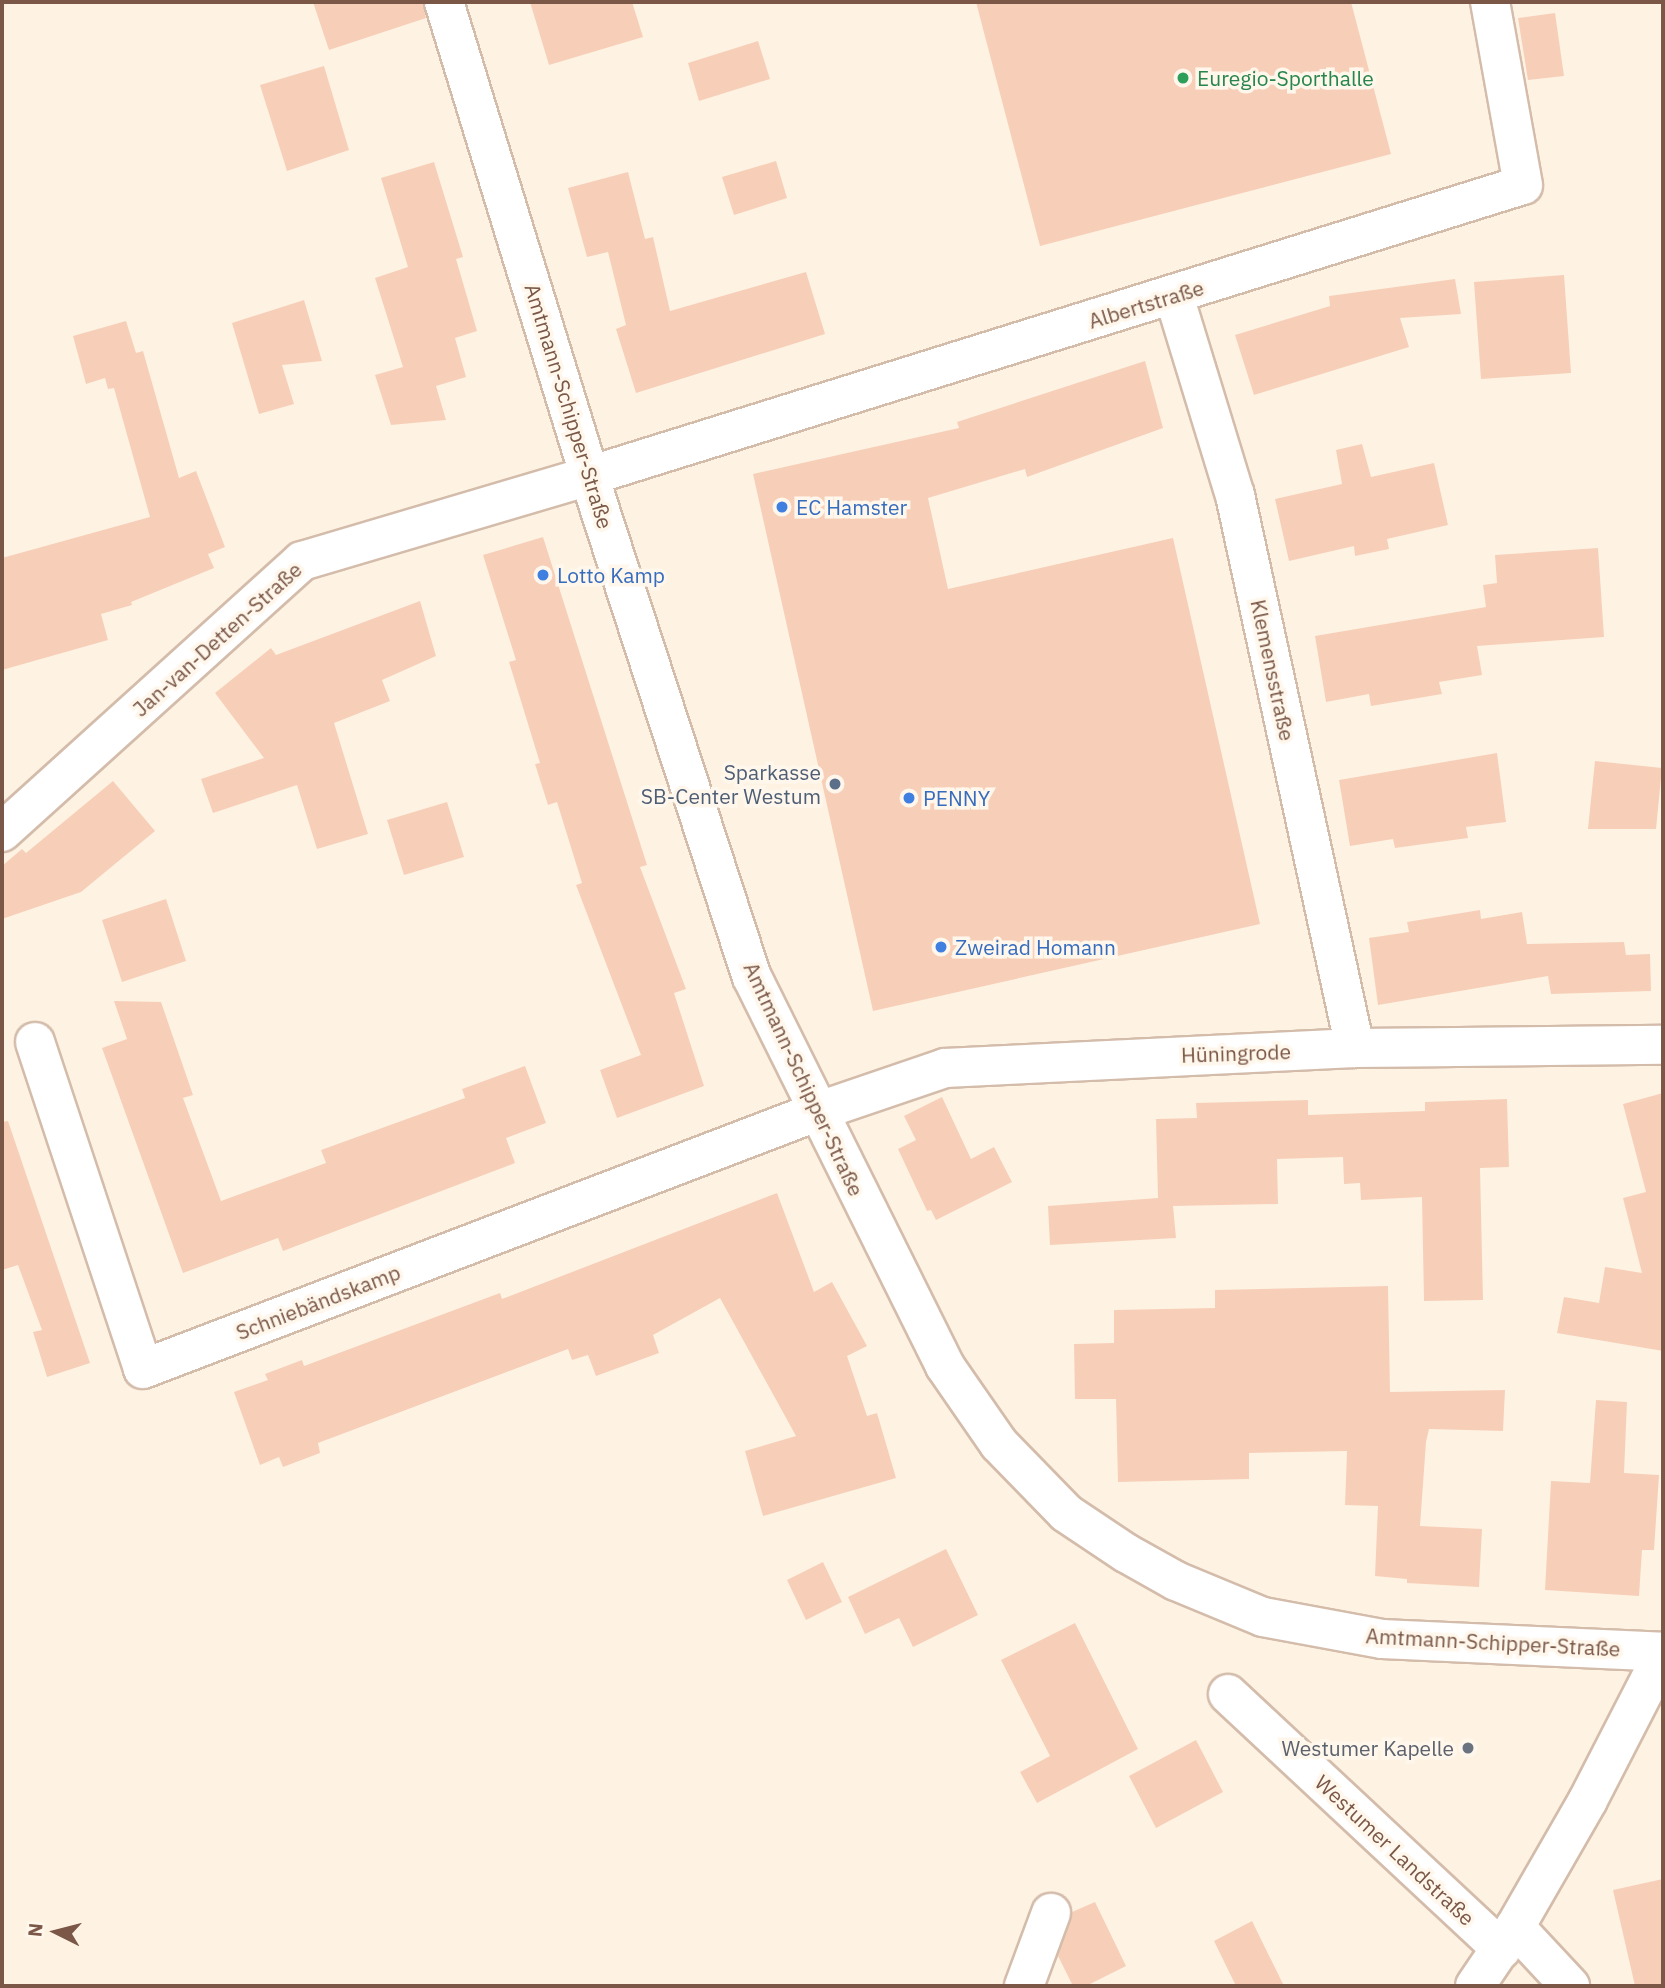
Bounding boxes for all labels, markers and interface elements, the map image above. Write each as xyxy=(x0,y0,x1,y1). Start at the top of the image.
place label: Euregio-Sporthalle xyxy=(1197,65,1374,91)
marker: Euregio-Sporthalle xyxy=(1175,70,1191,86)
street label: Albertstraße xyxy=(1085,275,1207,333)
street label: Amtmann-Schipper-Straße xyxy=(520,280,618,532)
place label: EC Hamster xyxy=(796,494,907,520)
marker: EC Hamster xyxy=(774,499,790,515)
street label: Jan-van-Detten-Straße xyxy=(127,557,307,721)
place label: Lotto Kamp xyxy=(557,562,665,588)
marker: Lotto Kamp xyxy=(535,567,551,583)
street label: Klemensstraße xyxy=(1246,597,1300,743)
place label: Sparkasse SB-Center Westum xyxy=(641,759,821,809)
marker: Sparkasse SB-Center Westum xyxy=(827,776,843,792)
place label: PENNY xyxy=(923,785,990,811)
marker: PENNY xyxy=(901,790,917,806)
place label: Zweirad Homann xyxy=(955,934,1116,960)
marker: Zweirad Homann xyxy=(933,939,949,955)
street label: Amtmann-Schipper-Straße xyxy=(739,958,869,1200)
street label: Hüningrode xyxy=(1181,1038,1291,1068)
street label: Schniebändskamp xyxy=(232,1259,404,1345)
street label: Amtmann-Schipper-Straße xyxy=(1365,1623,1621,1661)
place label: Westumer Kapelle xyxy=(1281,1735,1454,1761)
marker: Westumer Kapelle xyxy=(1460,1740,1476,1756)
street label: Westumer Landstraße xyxy=(1310,1770,1480,1930)
north arrow xyxy=(21,1897,91,1967)
text: N xyxy=(22,1922,48,1938)

